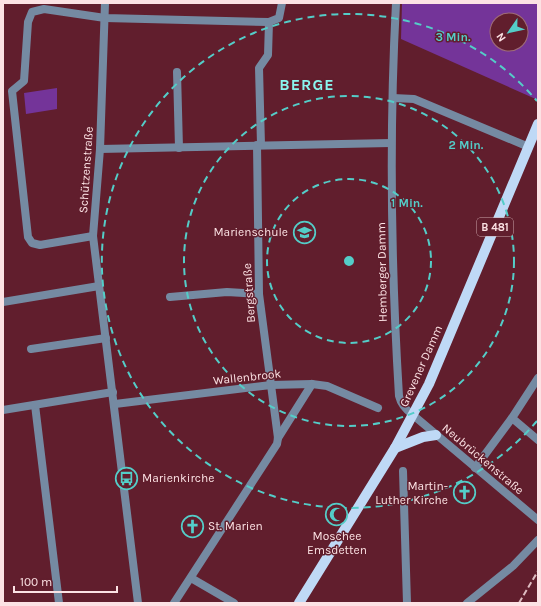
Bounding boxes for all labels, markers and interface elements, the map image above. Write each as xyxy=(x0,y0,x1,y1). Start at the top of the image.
north arrow xyxy=(489,12,529,52)
text: 3 Min. xyxy=(436,30,471,44)
text: N xyxy=(494,30,509,44)
district label: BERGE xyxy=(279,75,335,94)
street label: Schützenstraße xyxy=(76,126,96,214)
text: 2 Min. xyxy=(449,138,484,152)
text: 1 Min. xyxy=(391,196,423,210)
road number: B 481 xyxy=(477,218,513,236)
school or university icon: Marienschule xyxy=(291,219,317,245)
street label: Hemberger Damm xyxy=(374,222,390,322)
place label: Marienschule xyxy=(213,225,288,239)
centre of rings xyxy=(342,254,356,268)
street label: Bergstraße xyxy=(240,263,258,323)
street label: Grevener Damm xyxy=(397,323,445,409)
street label: Wallenbrook xyxy=(212,366,282,388)
street label: Neubrückenstraße xyxy=(439,421,527,497)
bus stop icon: Marienkirche xyxy=(114,465,140,491)
place label: Marienkirche xyxy=(142,471,214,485)
place label: Martin- Luther Kirche xyxy=(375,479,448,507)
church icon: Martin- Luther Kirche xyxy=(451,480,477,506)
mosque icon: Moschee Emsdetten xyxy=(324,502,350,528)
church icon: St. Marien xyxy=(179,513,205,539)
place label: St. Marien xyxy=(208,519,263,533)
place label: Moschee Emsdetten xyxy=(307,529,367,557)
scale bar xyxy=(14,568,117,594)
text: 100 m xyxy=(20,575,52,589)

